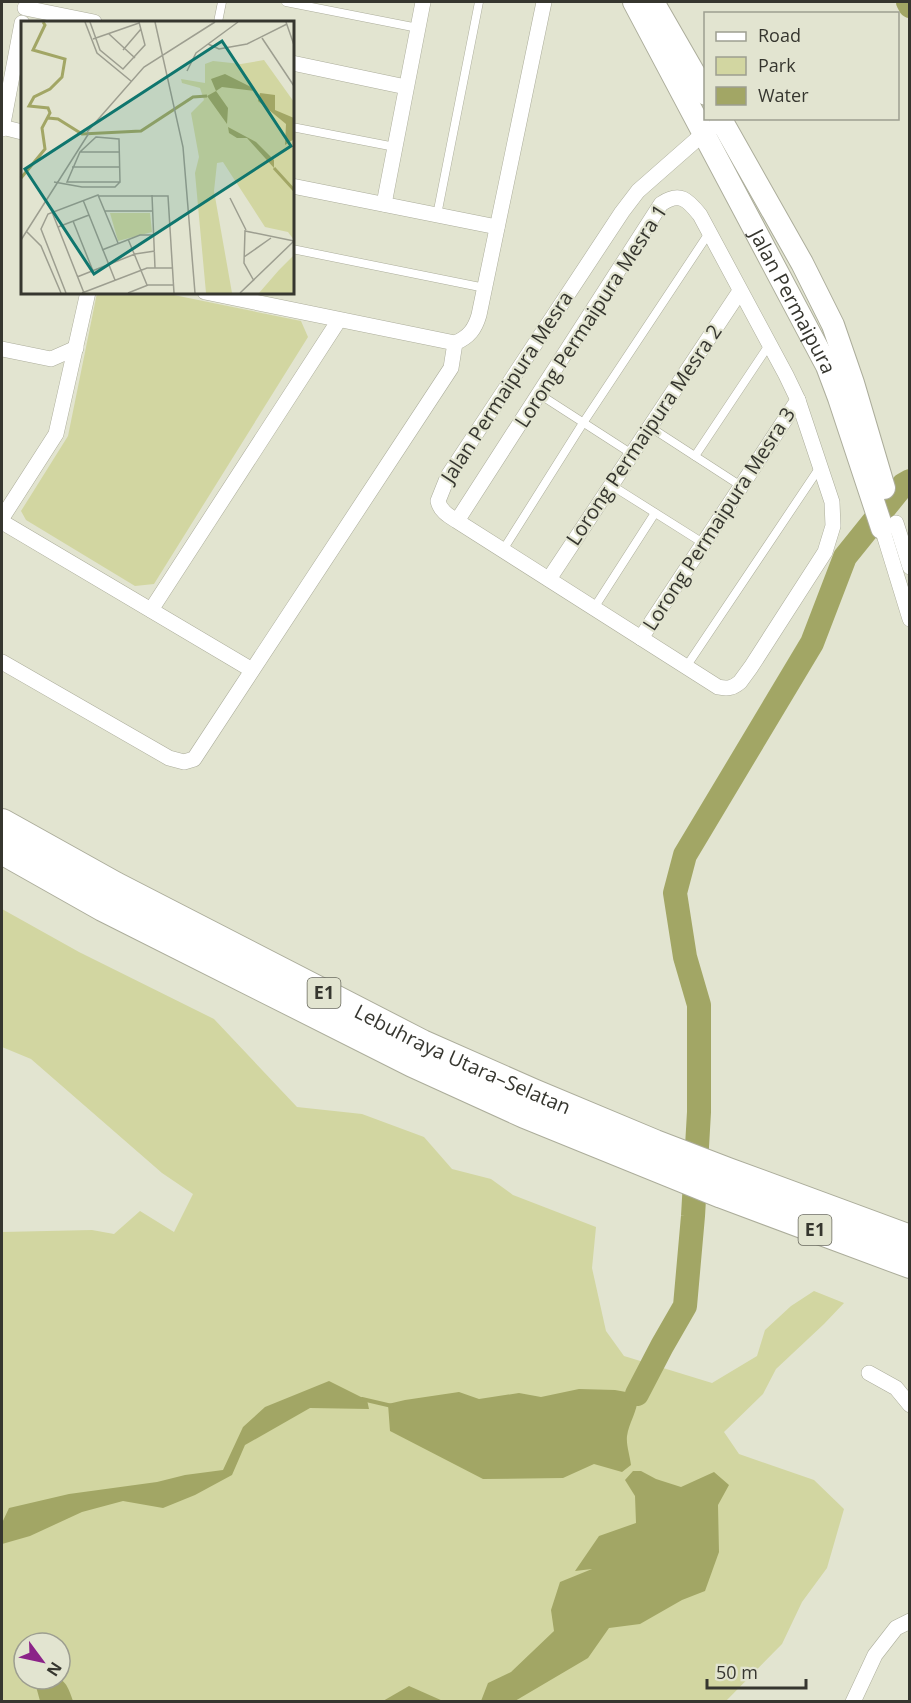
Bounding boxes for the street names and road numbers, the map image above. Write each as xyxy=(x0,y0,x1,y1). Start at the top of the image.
street label: Lorong Permaipura Mesra 1 xyxy=(508,199,673,432)
street label: Jalan Permaipura xyxy=(743,222,843,377)
street label: Jalan Permaipura Mesra xyxy=(433,286,579,489)
street label: Lorong Permaipura Mesra 2 xyxy=(559,319,728,550)
street label: Lorong Permaipura Mesra 3 xyxy=(636,402,801,635)
road number: E1 xyxy=(308,978,340,1008)
street label: Lebuhraya Utara–Selatan xyxy=(350,998,575,1120)
road number: E1 xyxy=(798,1215,832,1245)

